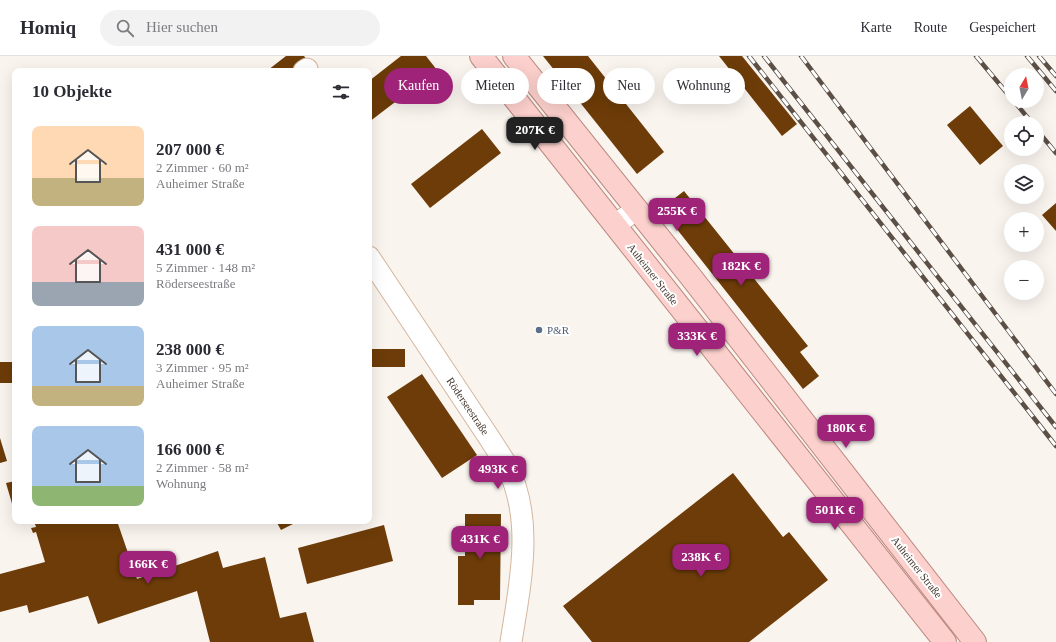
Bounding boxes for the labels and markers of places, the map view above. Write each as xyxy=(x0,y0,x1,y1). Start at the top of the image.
pin: 207K € xyxy=(502,117,568,151)
pin: 255K € xyxy=(644,198,710,232)
pin: 182K € xyxy=(708,253,774,287)
pin: 333K € xyxy=(664,323,730,357)
place label: P&R xyxy=(547,324,570,336)
marker: P&R xyxy=(534,325,544,335)
pin: 180K € xyxy=(813,415,879,449)
pin: 493K € xyxy=(465,456,531,490)
pin: 501K € xyxy=(802,497,868,531)
pin: 431K € xyxy=(447,526,513,560)
pin: 238K € xyxy=(668,544,734,578)
pin: 166K € xyxy=(115,551,181,585)

